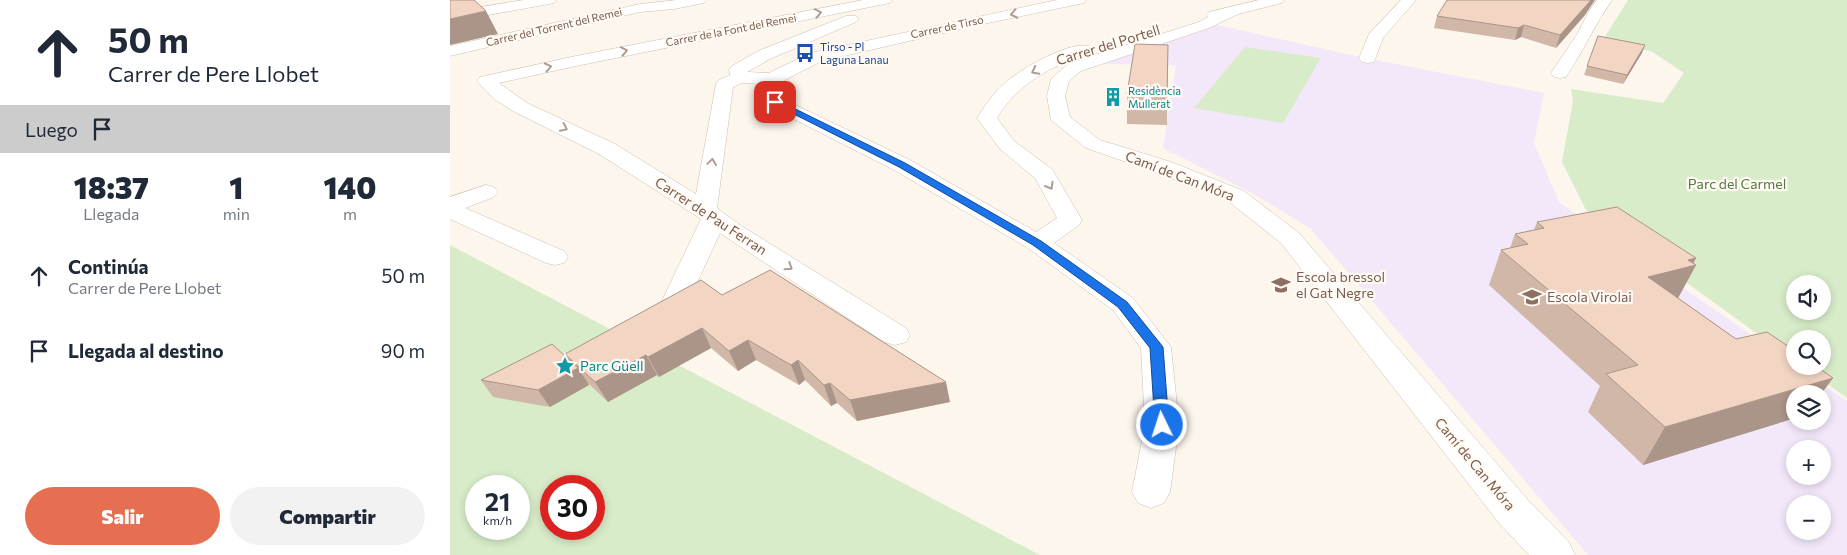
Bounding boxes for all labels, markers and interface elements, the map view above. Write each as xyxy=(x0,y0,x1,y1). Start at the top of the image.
street label: Carrer del Torrent del Remei xyxy=(484,4,623,49)
one-way arrow xyxy=(1009,8,1018,19)
one-way arrow xyxy=(814,9,822,19)
street label: Carrer de la Font del Remei xyxy=(665,10,797,49)
street label: Carrer de Tirso xyxy=(909,12,985,41)
text: 50 m xyxy=(108,17,189,60)
icon: ahead xyxy=(25,20,90,85)
street label: Carrer del Portell xyxy=(1054,21,1162,68)
place label: Tirso - Pl Laguna Lanau xyxy=(820,40,889,66)
bus stop icon: Tirso - Pl Laguna Lanau xyxy=(794,42,816,64)
one-way arrow xyxy=(620,47,629,57)
text: Carrer de Pere Llobet xyxy=(108,60,319,87)
one-way arrow xyxy=(543,62,552,72)
one-way arrow xyxy=(1032,65,1041,75)
pin xyxy=(754,81,796,123)
place label: Residència Mullerat xyxy=(1128,84,1181,110)
building icon: Residència Mullerat xyxy=(1102,86,1124,108)
icon: arrive xyxy=(761,88,789,116)
icon: arrive xyxy=(88,115,116,143)
text: Luego xyxy=(25,118,78,141)
one-way arrow xyxy=(559,122,568,132)
street label: Camí de Can Móra xyxy=(1123,147,1237,204)
one-way arrow xyxy=(706,158,717,166)
text: 18:37 xyxy=(74,168,149,205)
text: 1 xyxy=(229,168,243,205)
text: 140 xyxy=(324,168,376,205)
street label: Carrer de Pau Ferran xyxy=(652,173,770,258)
park label: Parc del Carmel xyxy=(1688,175,1786,192)
one-way arrow xyxy=(1044,180,1054,189)
text: Llegada xyxy=(83,204,139,223)
text: min xyxy=(223,204,250,223)
text: m xyxy=(343,204,357,223)
text: Continúa xyxy=(68,255,149,278)
one-way arrow xyxy=(784,261,793,271)
icon: ahead xyxy=(25,262,53,290)
text: 50 m xyxy=(381,264,425,287)
place label: Escola bressol el Gat Negre xyxy=(1296,268,1385,301)
school or university icon: Escola bressol el Gat Negre xyxy=(1270,274,1292,296)
map controls xyxy=(1786,275,1831,540)
button: sound xyxy=(1786,275,1831,320)
text: Carrer de Pere Llobet xyxy=(68,278,221,297)
school or university icon: Escola Virolai xyxy=(1521,286,1543,308)
place label: Escola Virolai xyxy=(1547,288,1632,305)
button: search xyxy=(1786,330,1831,375)
icon: arrive xyxy=(25,337,53,365)
text: Llegada al destino xyxy=(68,339,224,362)
text: 90 m xyxy=(381,339,425,362)
place icon: Parc Güell xyxy=(554,355,576,377)
place label: Parc Güell xyxy=(580,357,644,374)
button: layers xyxy=(1786,385,1831,430)
position arrow xyxy=(1135,398,1187,450)
street label: Camí de Can Móra xyxy=(1432,414,1519,513)
button: + xyxy=(1786,440,1831,485)
speed limit sign: 30 xyxy=(540,475,605,540)
text: 21 xyxy=(485,486,510,516)
button: Salir xyxy=(25,487,220,545)
button: Compartir xyxy=(230,487,425,545)
button: − xyxy=(1786,495,1831,540)
text: km/h xyxy=(483,513,512,527)

